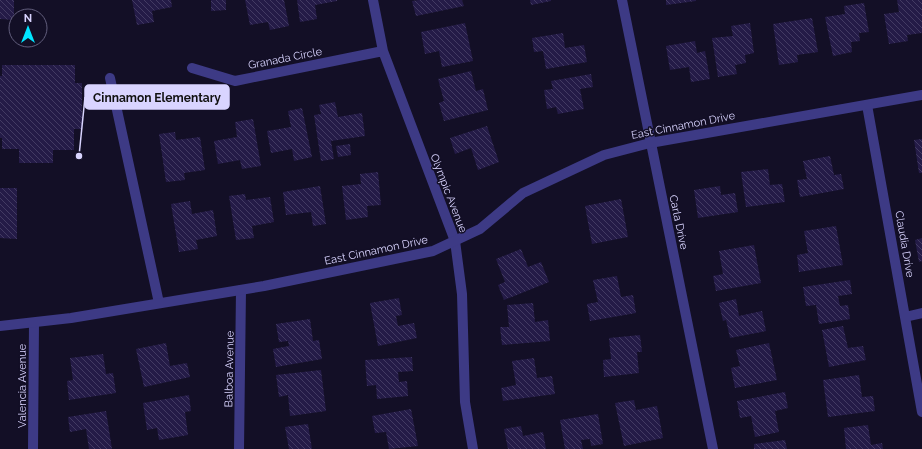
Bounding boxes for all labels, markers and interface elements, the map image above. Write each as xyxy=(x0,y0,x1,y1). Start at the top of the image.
north arrow xyxy=(8,8,48,48)
text: N xyxy=(24,12,32,25)
street label: Granada Circle xyxy=(247,45,324,72)
callout: Cinnamon Elementary xyxy=(85,85,229,109)
text: Cinnamon Elementary xyxy=(93,91,221,105)
street label: East Cinnamon Drive xyxy=(630,109,737,142)
street label: Olympic Avenue xyxy=(428,152,470,235)
street label: Carla Drive xyxy=(666,194,691,251)
street label: Claudia Drive xyxy=(892,210,917,279)
street label: East Cinnamon Drive xyxy=(323,233,430,268)
street label: Balboa Avenue xyxy=(222,330,237,407)
street label: Valencia Avenue xyxy=(16,343,29,428)

